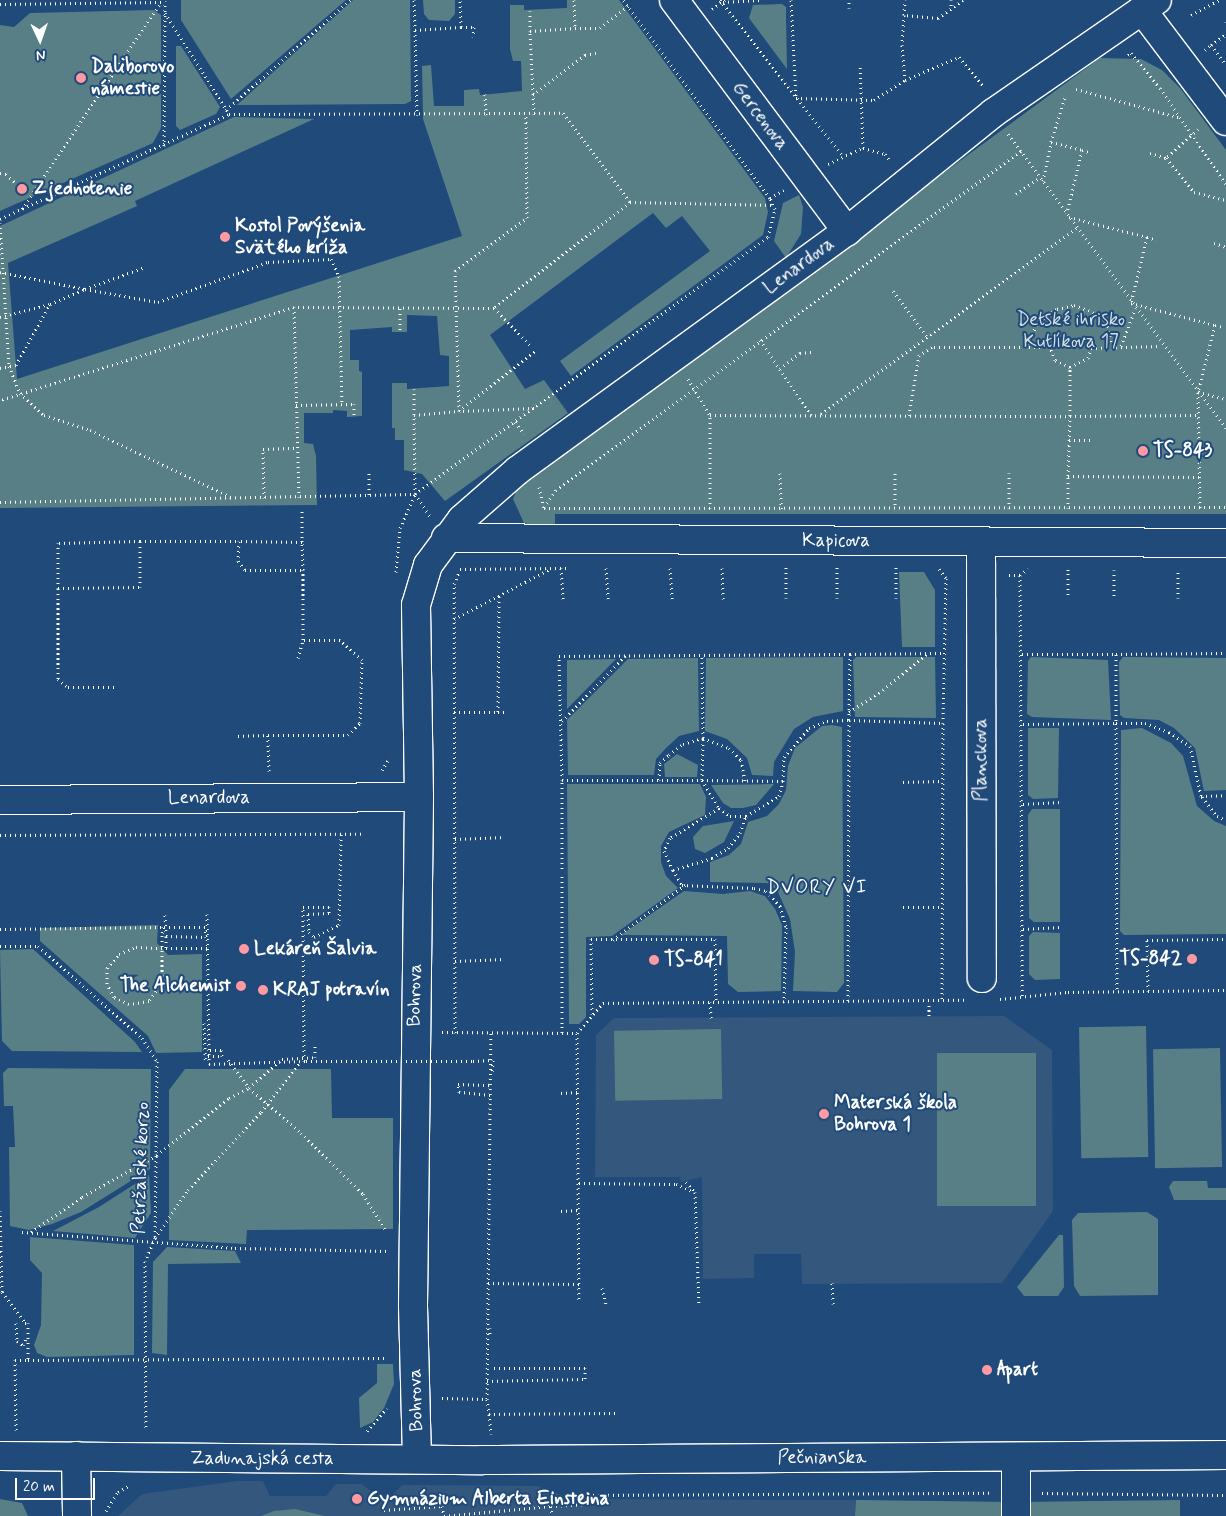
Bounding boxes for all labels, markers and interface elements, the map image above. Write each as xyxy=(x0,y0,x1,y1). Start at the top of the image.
north arrow xyxy=(15,15,65,65)
text: N xyxy=(36,46,46,64)
place label: Daliborovo námestie xyxy=(91,56,174,100)
marker: Daliborovo námestie xyxy=(75,72,87,84)
street label: Gercenova xyxy=(727,77,793,155)
place label: Zjednotenie xyxy=(32,178,132,200)
marker: Zjednotenie xyxy=(16,183,28,195)
place label: Kostol Povýšenia Svätého kríža xyxy=(235,215,366,259)
marker: Kostol Povýšenia Svätého kríža xyxy=(219,231,231,243)
street label: Lenardova xyxy=(759,233,839,299)
park label: Detské ihrisko Kutlíkova 17 xyxy=(1017,309,1125,353)
place label: TS-843 xyxy=(1153,440,1212,462)
marker: TS-843 xyxy=(1137,445,1149,457)
street label: Kapicova xyxy=(802,530,870,552)
street label: Planckova xyxy=(970,718,992,802)
street label: Lenardova xyxy=(168,787,250,809)
district label: DVORY VI xyxy=(764,875,870,899)
place label: Lekáreň Šalvia xyxy=(254,938,376,960)
marker: Lekáreň Šalvia xyxy=(238,943,250,955)
place label: TS-842 xyxy=(1119,948,1182,970)
place label: TS-841 xyxy=(664,949,723,971)
marker: TS-842 xyxy=(1186,953,1198,965)
marker: TS-841 xyxy=(648,954,660,966)
street label: Bohrova xyxy=(403,963,427,1027)
place label: The Alchemist xyxy=(119,975,231,997)
place label: KRAJ potravín xyxy=(273,979,388,1001)
marker: The Alchemist xyxy=(235,980,247,992)
marker: KRAJ potravín xyxy=(257,984,269,996)
place label: Materská škola Bohrova 1 xyxy=(834,1092,957,1136)
street label: Petržalské korzo xyxy=(127,1101,155,1235)
marker: Materská škola Bohrova 1 xyxy=(818,1108,830,1120)
place label: Apart xyxy=(997,1359,1038,1381)
marker: Apart xyxy=(981,1364,993,1376)
street label: Bohrova xyxy=(404,1368,428,1432)
street label: Pečnianska xyxy=(778,1447,866,1469)
street label: Zadunajská cesta xyxy=(190,1448,334,1470)
scale bar xyxy=(18,1468,98,1500)
text: 20 m xyxy=(23,1477,55,1497)
place label: Gymnázium Alberta Einsteina xyxy=(367,1488,608,1510)
marker: Gymnázium Alberta Einsteina xyxy=(351,1493,363,1505)

